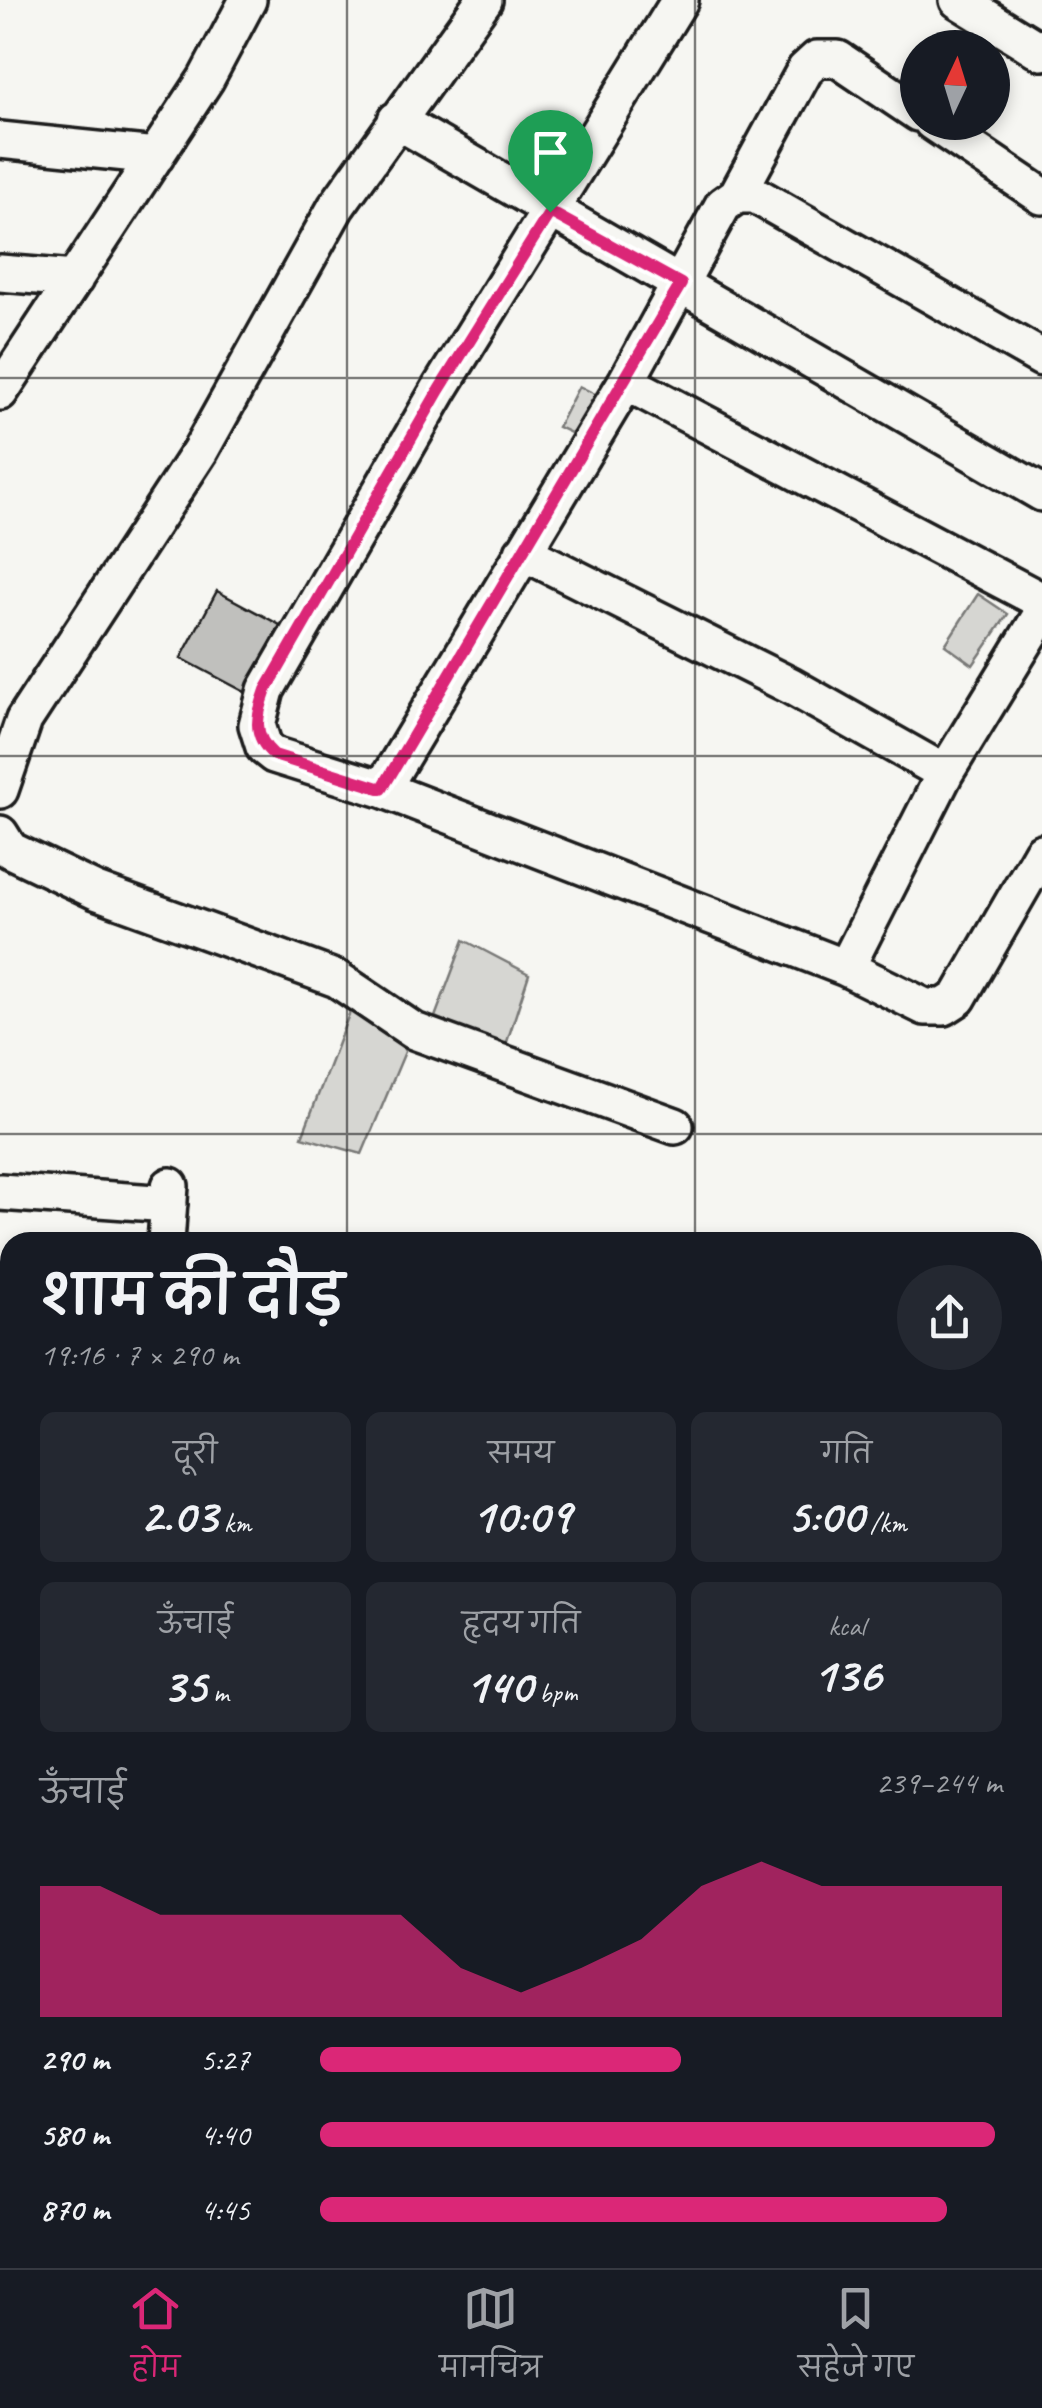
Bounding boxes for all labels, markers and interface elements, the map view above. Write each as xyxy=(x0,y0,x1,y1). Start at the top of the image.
north arrow xyxy=(900,30,1010,140)
map controls xyxy=(900,30,1010,140)
pin xyxy=(508,110,593,213)
icon: arrive xyxy=(523,125,578,180)
text: शाम की दौड़ xyxy=(40,1261,344,1331)
button: share xyxy=(897,1265,1002,1370)
text: 19:16 · 7 × 290 m xyxy=(40,1334,238,1375)
text: दूरी xyxy=(173,1436,217,1471)
text: समय xyxy=(488,1436,554,1471)
text: गति xyxy=(821,1436,872,1471)
text: 2.03 xyxy=(140,1484,217,1547)
text: 10:09 xyxy=(471,1484,571,1547)
text: 5:00 xyxy=(787,1484,863,1547)
text: km xyxy=(217,1505,251,1540)
text: /km xyxy=(863,1505,907,1540)
text: ऊँचाई xyxy=(158,1606,233,1641)
text: हृदय गति xyxy=(462,1606,580,1641)
text: kcal xyxy=(828,1608,865,1643)
text: 136 xyxy=(812,1643,881,1706)
text: 35 xyxy=(162,1654,206,1717)
text: 140 xyxy=(465,1654,532,1717)
text: m xyxy=(206,1675,229,1710)
text: bpm xyxy=(532,1675,577,1710)
text: 239–244 m xyxy=(876,1762,1002,1803)
text: ऊँचाई xyxy=(40,1772,126,1813)
text: 290 m xyxy=(40,2039,109,2080)
text: 5:27 xyxy=(200,2039,250,2080)
text: 580 m xyxy=(40,2114,109,2155)
text: 4:40 xyxy=(200,2114,250,2155)
text: 870 m xyxy=(40,2189,109,2230)
text: 4:45 xyxy=(200,2189,250,2230)
tab: होम xyxy=(128,2281,183,2398)
tab: मानचित्र xyxy=(439,2281,542,2398)
tab: सहेजे गए xyxy=(798,2281,914,2398)

